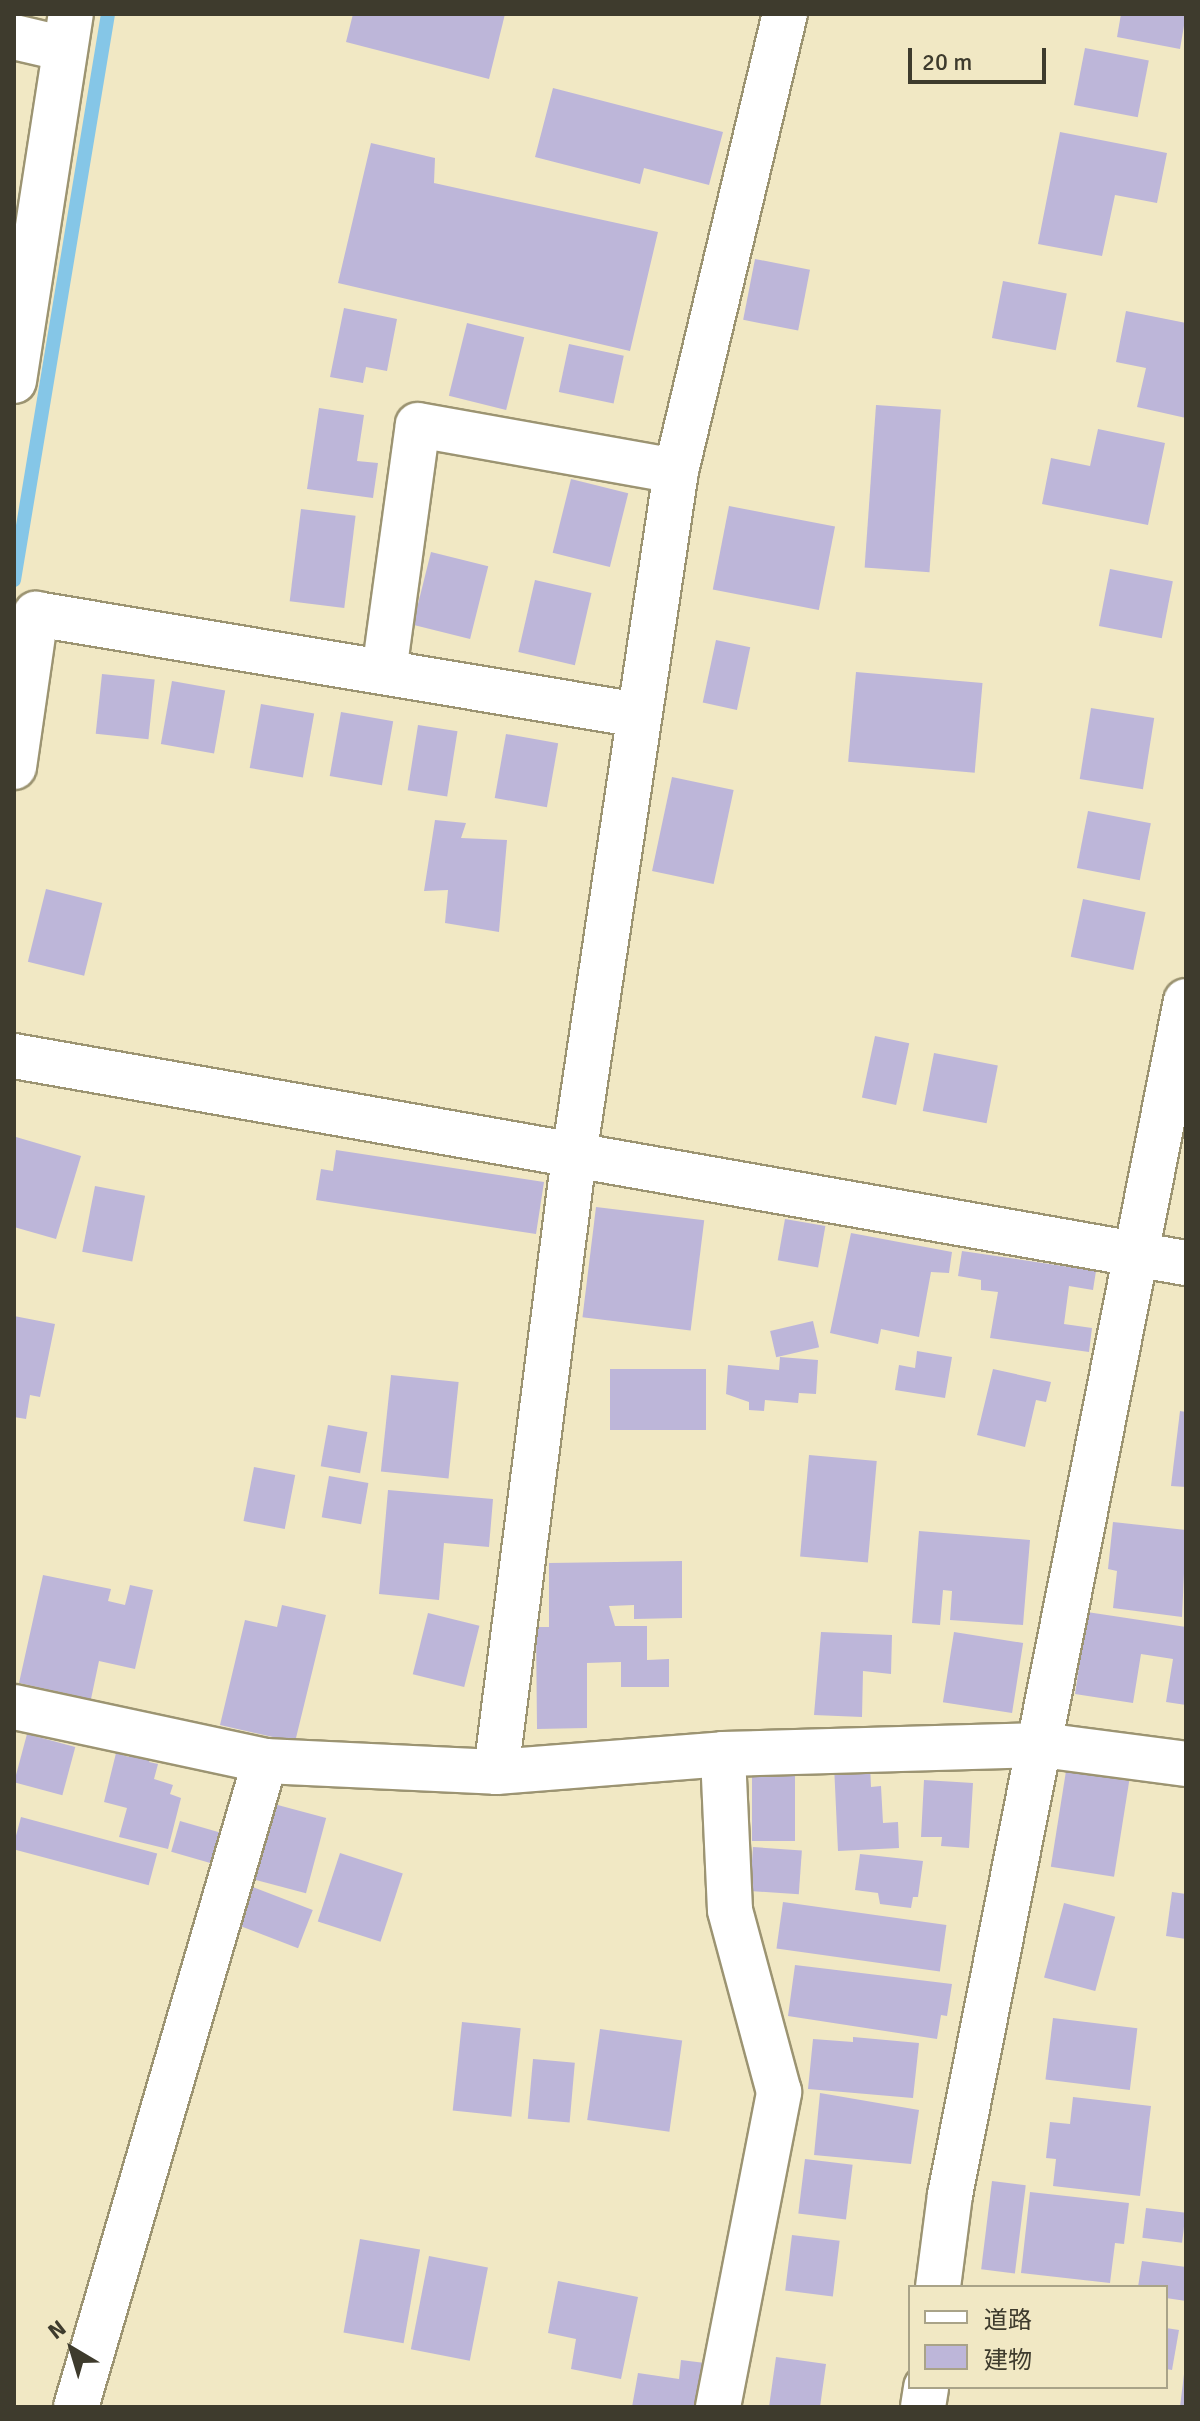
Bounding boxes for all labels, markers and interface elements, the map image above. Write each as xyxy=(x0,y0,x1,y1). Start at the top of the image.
scale bar xyxy=(912,32,1050,82)
text: 20 m xyxy=(922,47,972,77)
legend xyxy=(908,2285,1168,2389)
text: 道路 xyxy=(984,2305,1032,2335)
north arrow xyxy=(32,2309,112,2389)
text: N xyxy=(43,2314,71,2345)
text: 建物 xyxy=(984,2345,1032,2375)

